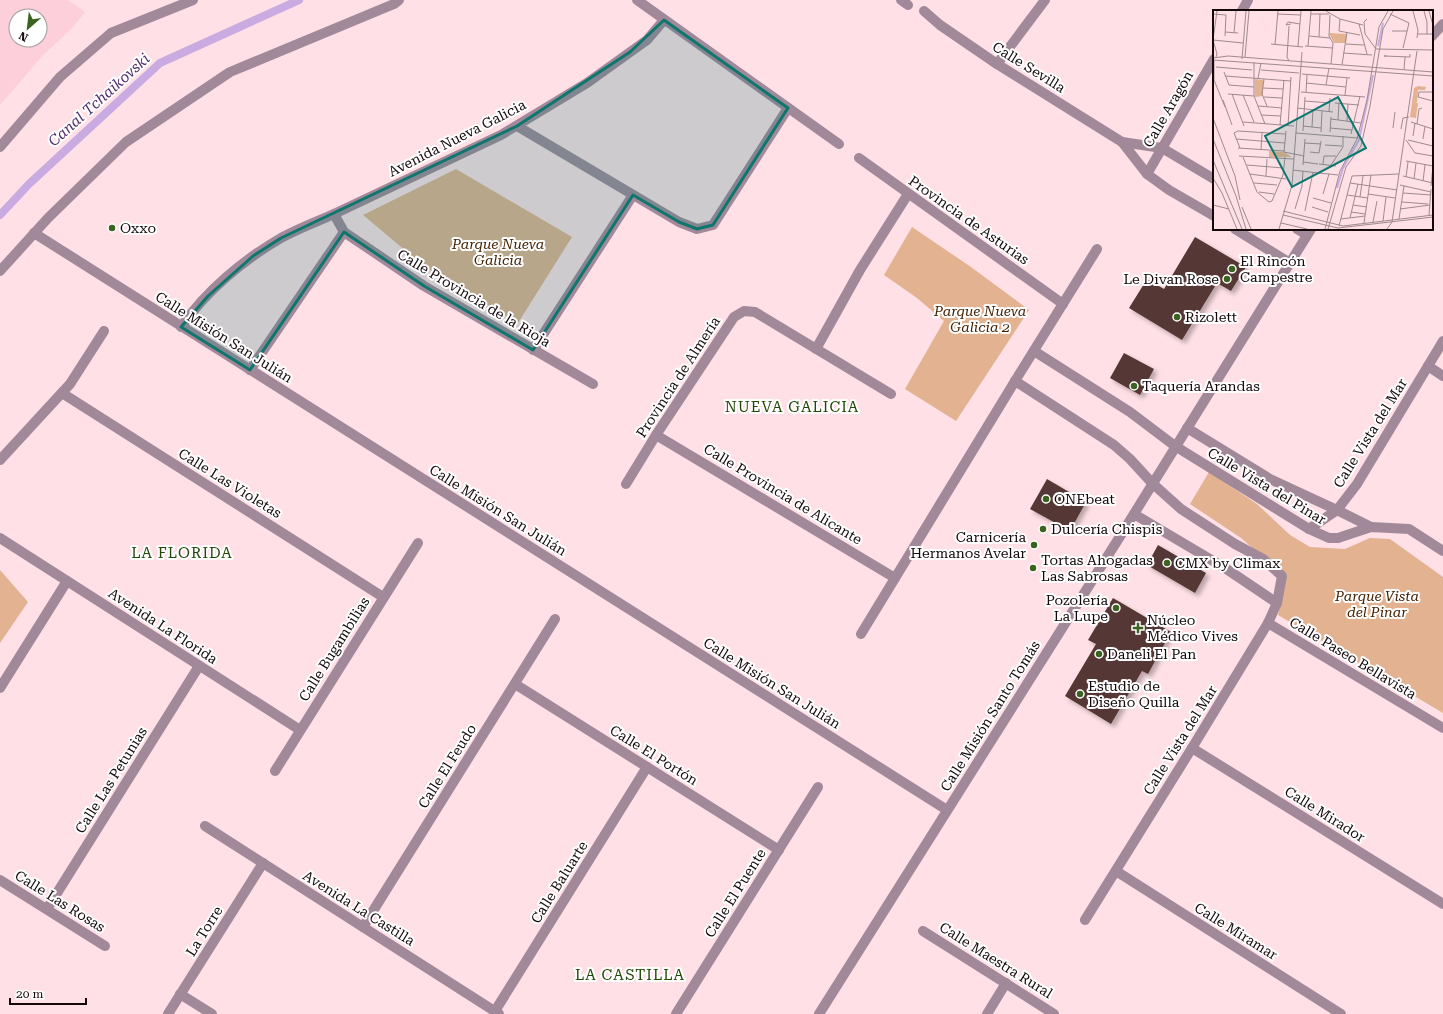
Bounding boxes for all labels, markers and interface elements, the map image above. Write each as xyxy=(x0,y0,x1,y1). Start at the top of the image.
north arrow xyxy=(8,8,48,48)
inset map xyxy=(1213,10,1433,230)
text: N xyxy=(16,28,30,44)
street label: Calle Sevilla xyxy=(990,38,1069,96)
water label: Canal Tchaikovski xyxy=(45,49,154,150)
street label: Calle Aragón xyxy=(1140,68,1196,150)
street label: Avenida Nueva Galicia xyxy=(386,96,529,180)
street label: Provincia de Asturias xyxy=(906,172,1033,268)
place label: Oxxo xyxy=(120,220,156,236)
marker: Oxxo xyxy=(107,223,117,233)
park label: Parque Nueva Galicia xyxy=(451,236,544,268)
street label: Calle Provincia de la Rioja xyxy=(395,246,554,350)
place label: El Rincón Campestre xyxy=(1240,253,1313,285)
marker: El Rincón Campestre xyxy=(1227,264,1237,274)
place label: Le Divan Rose xyxy=(1123,271,1219,287)
marker: Le Divan Rose xyxy=(1222,274,1232,284)
street label: Calle Misión San Julián xyxy=(153,288,295,386)
park label: Parque Nueva Galicia 2 xyxy=(933,303,1026,335)
place label: Rizolett xyxy=(1185,309,1237,325)
marker: Rizolett xyxy=(1172,312,1182,322)
street label: Provincia de Almería xyxy=(633,313,723,440)
street label: Calle Vista del Mar xyxy=(1330,375,1410,491)
place label: Taquería Arandas xyxy=(1142,378,1260,394)
marker: Taquería Arandas xyxy=(1129,381,1139,391)
district label: NUEVA GALICIA xyxy=(725,398,859,416)
street label: Calle Provincia de Alicante xyxy=(701,440,865,548)
street label: Calle Vista del Pinar xyxy=(1205,444,1329,528)
street label: Calle Las Violetas xyxy=(176,445,285,521)
street label: Calle Misión San Julián xyxy=(427,461,569,559)
place label: ONEbeat xyxy=(1054,491,1115,507)
marker: ONEbeat xyxy=(1041,494,1051,504)
place label: Dulcería Chispis xyxy=(1051,521,1163,537)
marker: Dulcería Chispis xyxy=(1038,524,1048,534)
place label: Carnicería Hermanos Avelar xyxy=(910,529,1026,561)
marker: Carnicería Hermanos Avelar xyxy=(1029,540,1039,550)
district label: LA FLORIDA xyxy=(131,544,233,562)
place label: Tortas Ahogadas Las Sabrosas xyxy=(1041,552,1153,584)
place label: CMX by Climax xyxy=(1175,555,1280,571)
marker: CMX by Climax xyxy=(1162,558,1172,568)
marker: Tortas Ahogadas Las Sabrosas xyxy=(1028,563,1038,573)
street label: Avenida La Florida xyxy=(106,585,221,667)
park label: Parque Vista del Pinar xyxy=(1334,588,1419,620)
place label: Pozolería La Lupe xyxy=(1046,592,1108,624)
street label: Calle Bugambilias xyxy=(295,594,373,704)
marker: Pozolería La Lupe xyxy=(1111,603,1121,613)
place label: Núcleo Médico Vives xyxy=(1147,612,1238,644)
street label: Calle Paseo Bellavista xyxy=(1287,614,1420,702)
marker: Núcleo Médico Vives xyxy=(1132,622,1144,634)
street label: Calle Misión San Julián xyxy=(701,634,843,732)
street label: Calle Misión Santo Tomás xyxy=(937,638,1043,794)
place label: Daneli El Pan xyxy=(1107,646,1196,662)
marker: Daneli El Pan xyxy=(1094,649,1104,659)
place label: Estudio de Diseño Quilla xyxy=(1088,678,1180,710)
street label: Calle Vista del Mar xyxy=(1140,682,1220,798)
marker: Estudio de Diseño Quilla xyxy=(1075,689,1085,699)
street label: Calle El Feudo xyxy=(415,721,479,811)
street label: Calle El Portón xyxy=(607,722,701,788)
street label: Calle Las Petunias xyxy=(72,724,150,836)
street label: Calle Mirador xyxy=(1282,783,1368,845)
street label: Calle Baluarte xyxy=(527,838,591,926)
street label: Calle El Puente xyxy=(701,845,769,940)
street label: Calle Las Rosas xyxy=(12,867,108,935)
street label: Avenida La Castilla xyxy=(300,867,418,949)
street label: Calle Miramar xyxy=(1192,899,1281,963)
street label: La Torre xyxy=(182,903,226,959)
street label: Calle Maestra Rural xyxy=(937,919,1056,1002)
district label: LA CASTILLA xyxy=(575,966,685,984)
scale bar xyxy=(10,980,86,1006)
text: 20 m xyxy=(16,987,43,1001)

